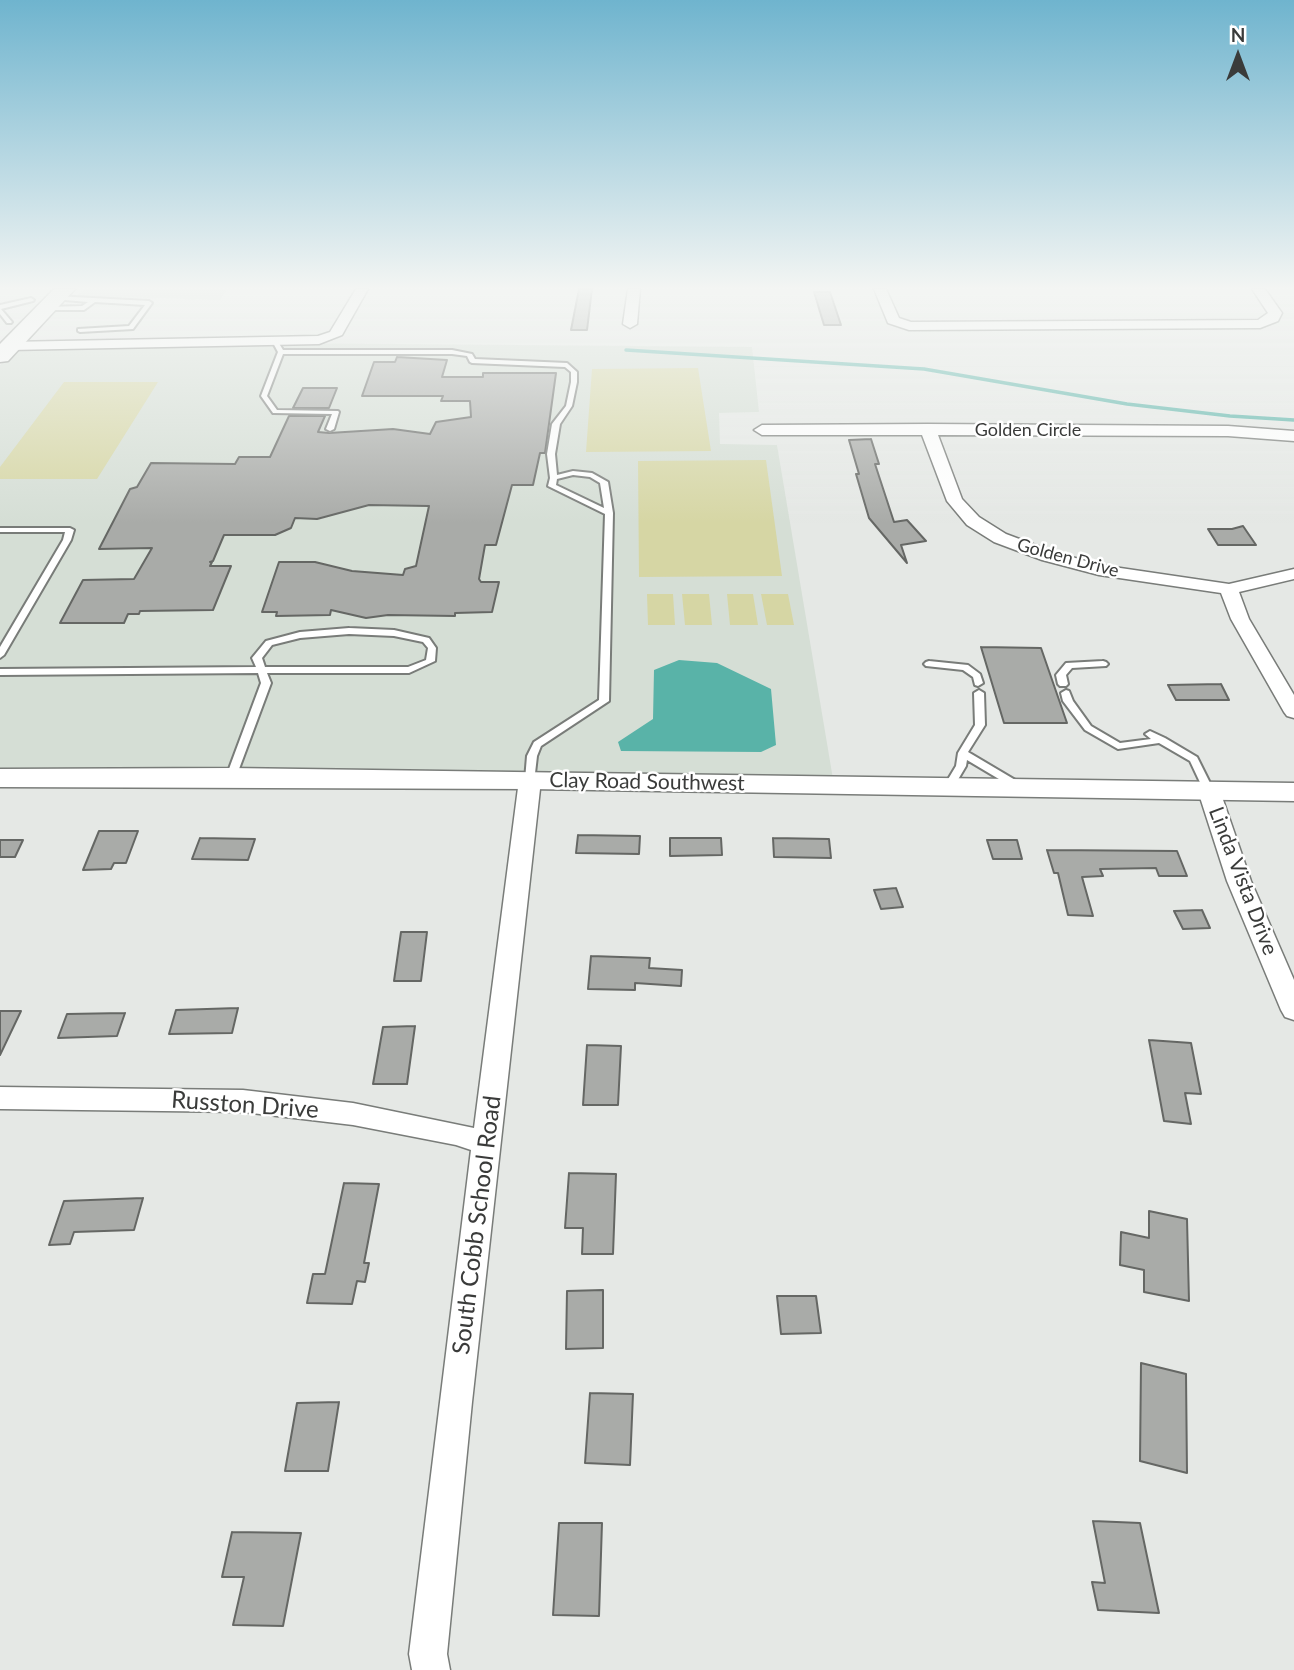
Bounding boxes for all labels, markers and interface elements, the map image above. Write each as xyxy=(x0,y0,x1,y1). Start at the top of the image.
north arrow xyxy=(1203,21,1273,91)
text: N xyxy=(1231,23,1245,46)
street label: Golden Circle xyxy=(975,419,1081,441)
street label: Golden Drive xyxy=(1015,534,1121,582)
street label: Clay Road Southwest xyxy=(549,768,745,796)
street label: Linda Vista Drive xyxy=(1203,803,1283,959)
street label: Russton Drive xyxy=(170,1085,320,1125)
street label: South Cobb School Road xyxy=(447,1094,507,1356)

